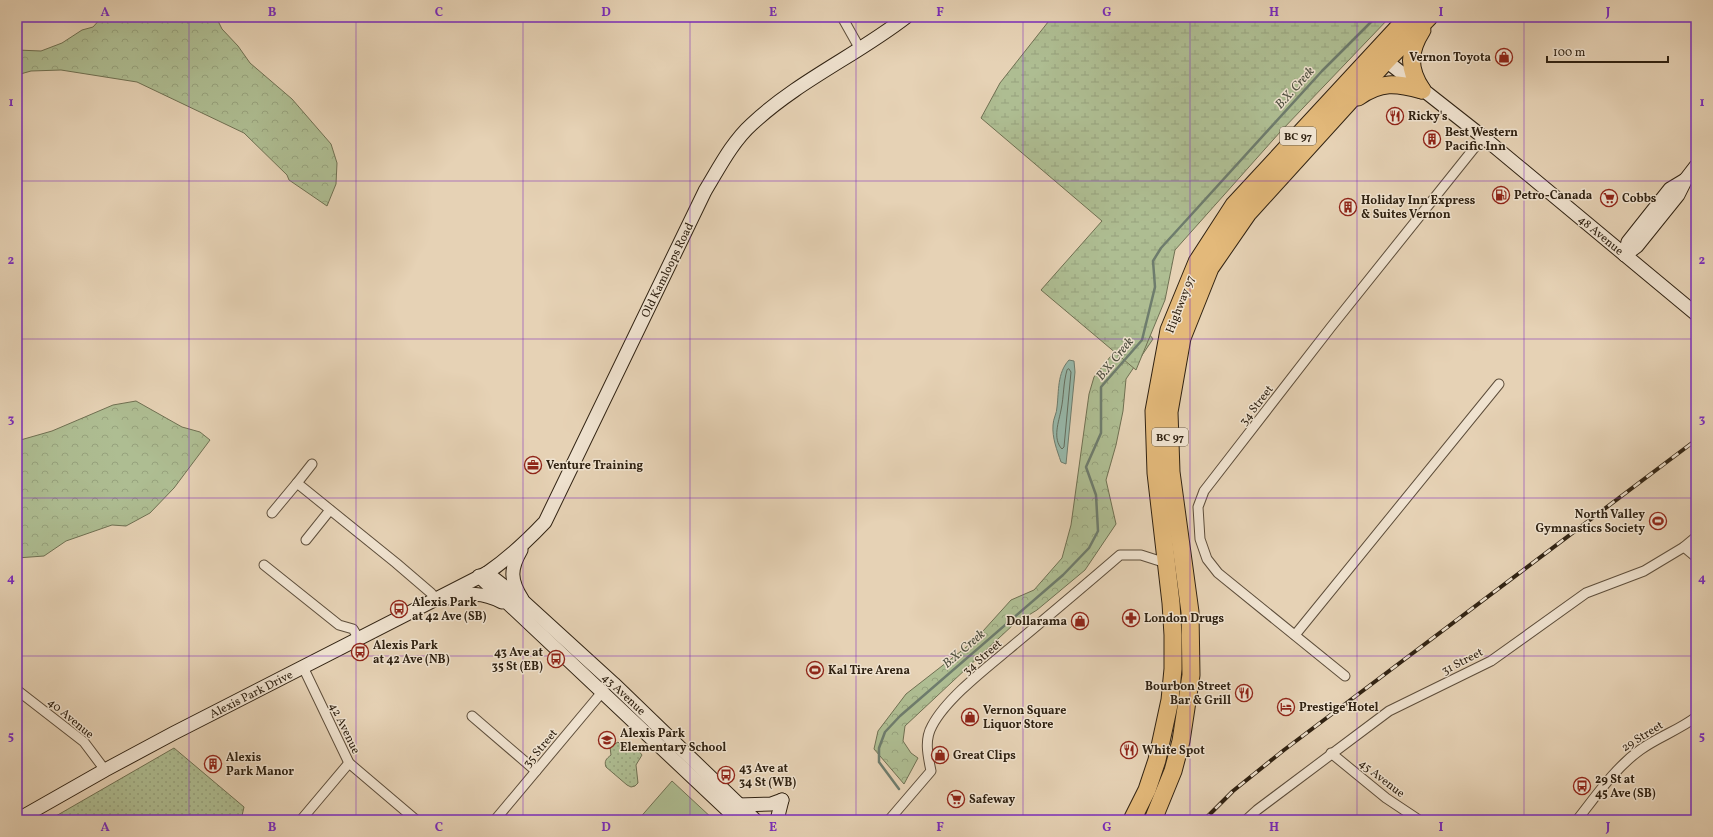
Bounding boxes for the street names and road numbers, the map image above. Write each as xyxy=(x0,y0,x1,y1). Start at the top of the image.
road number: BC 97 xyxy=(1280,127,1316,145)
street label: 48 Avenue xyxy=(1574,212,1627,260)
street label: Old Kamloops Road xyxy=(638,220,698,321)
street label: Highway 97 xyxy=(1163,273,1199,336)
street label: 34 Street xyxy=(1236,382,1278,429)
road number: BC 97 xyxy=(1152,428,1188,446)
street label: 34 Street xyxy=(960,636,1006,679)
street label: 31 Street xyxy=(1439,645,1486,679)
street label: Alexis Park Drive xyxy=(207,667,296,723)
street label: 43 Avenue xyxy=(598,670,649,719)
street label: 40 Avenue xyxy=(44,695,97,743)
street label: 42 Avenue xyxy=(325,700,364,757)
street label: 29 Street xyxy=(1619,718,1666,756)
street label: 35 Street xyxy=(520,726,562,771)
street label: 45 Avenue xyxy=(1355,756,1408,802)

